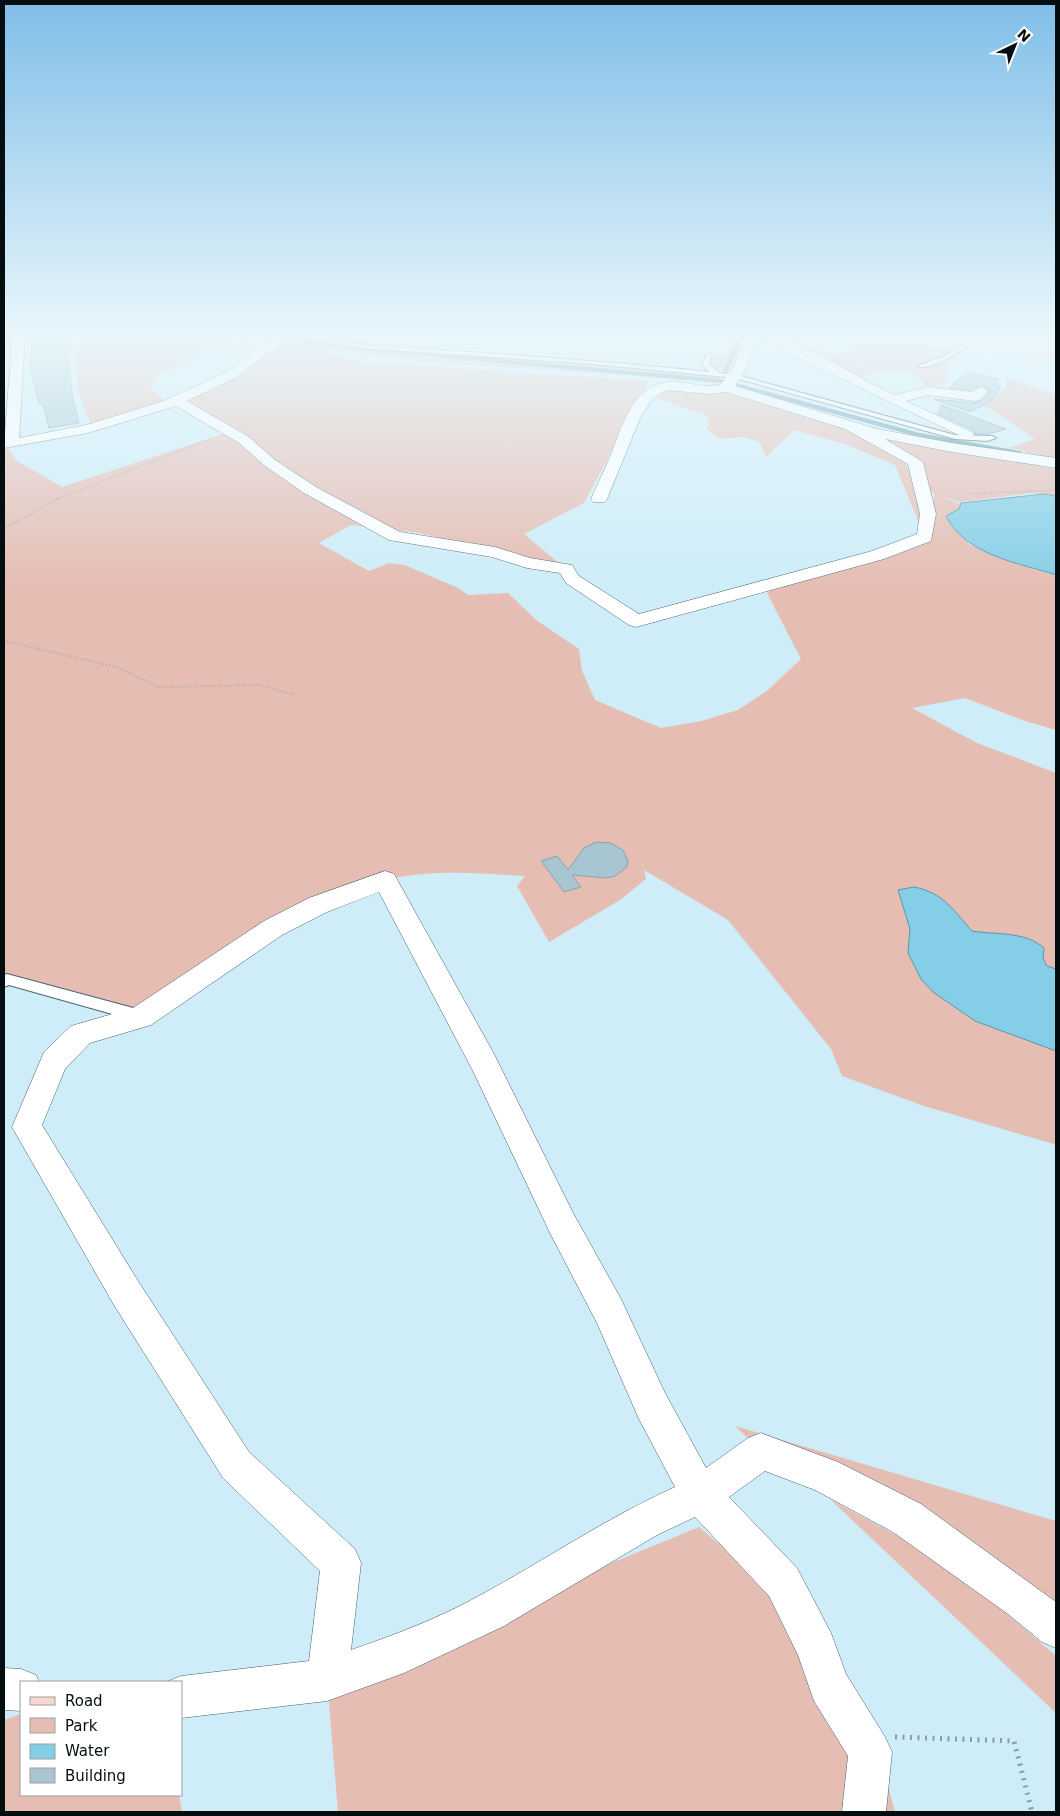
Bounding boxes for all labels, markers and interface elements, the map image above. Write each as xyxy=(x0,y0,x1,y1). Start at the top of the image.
north arrow xyxy=(990,20,1040,70)
text: N xyxy=(1014,26,1034,45)
legend xyxy=(20,1681,182,1796)
text: Road xyxy=(65,1692,103,1710)
text: Park xyxy=(65,1717,98,1735)
text: Water xyxy=(65,1742,110,1760)
text: Building xyxy=(65,1767,126,1785)

